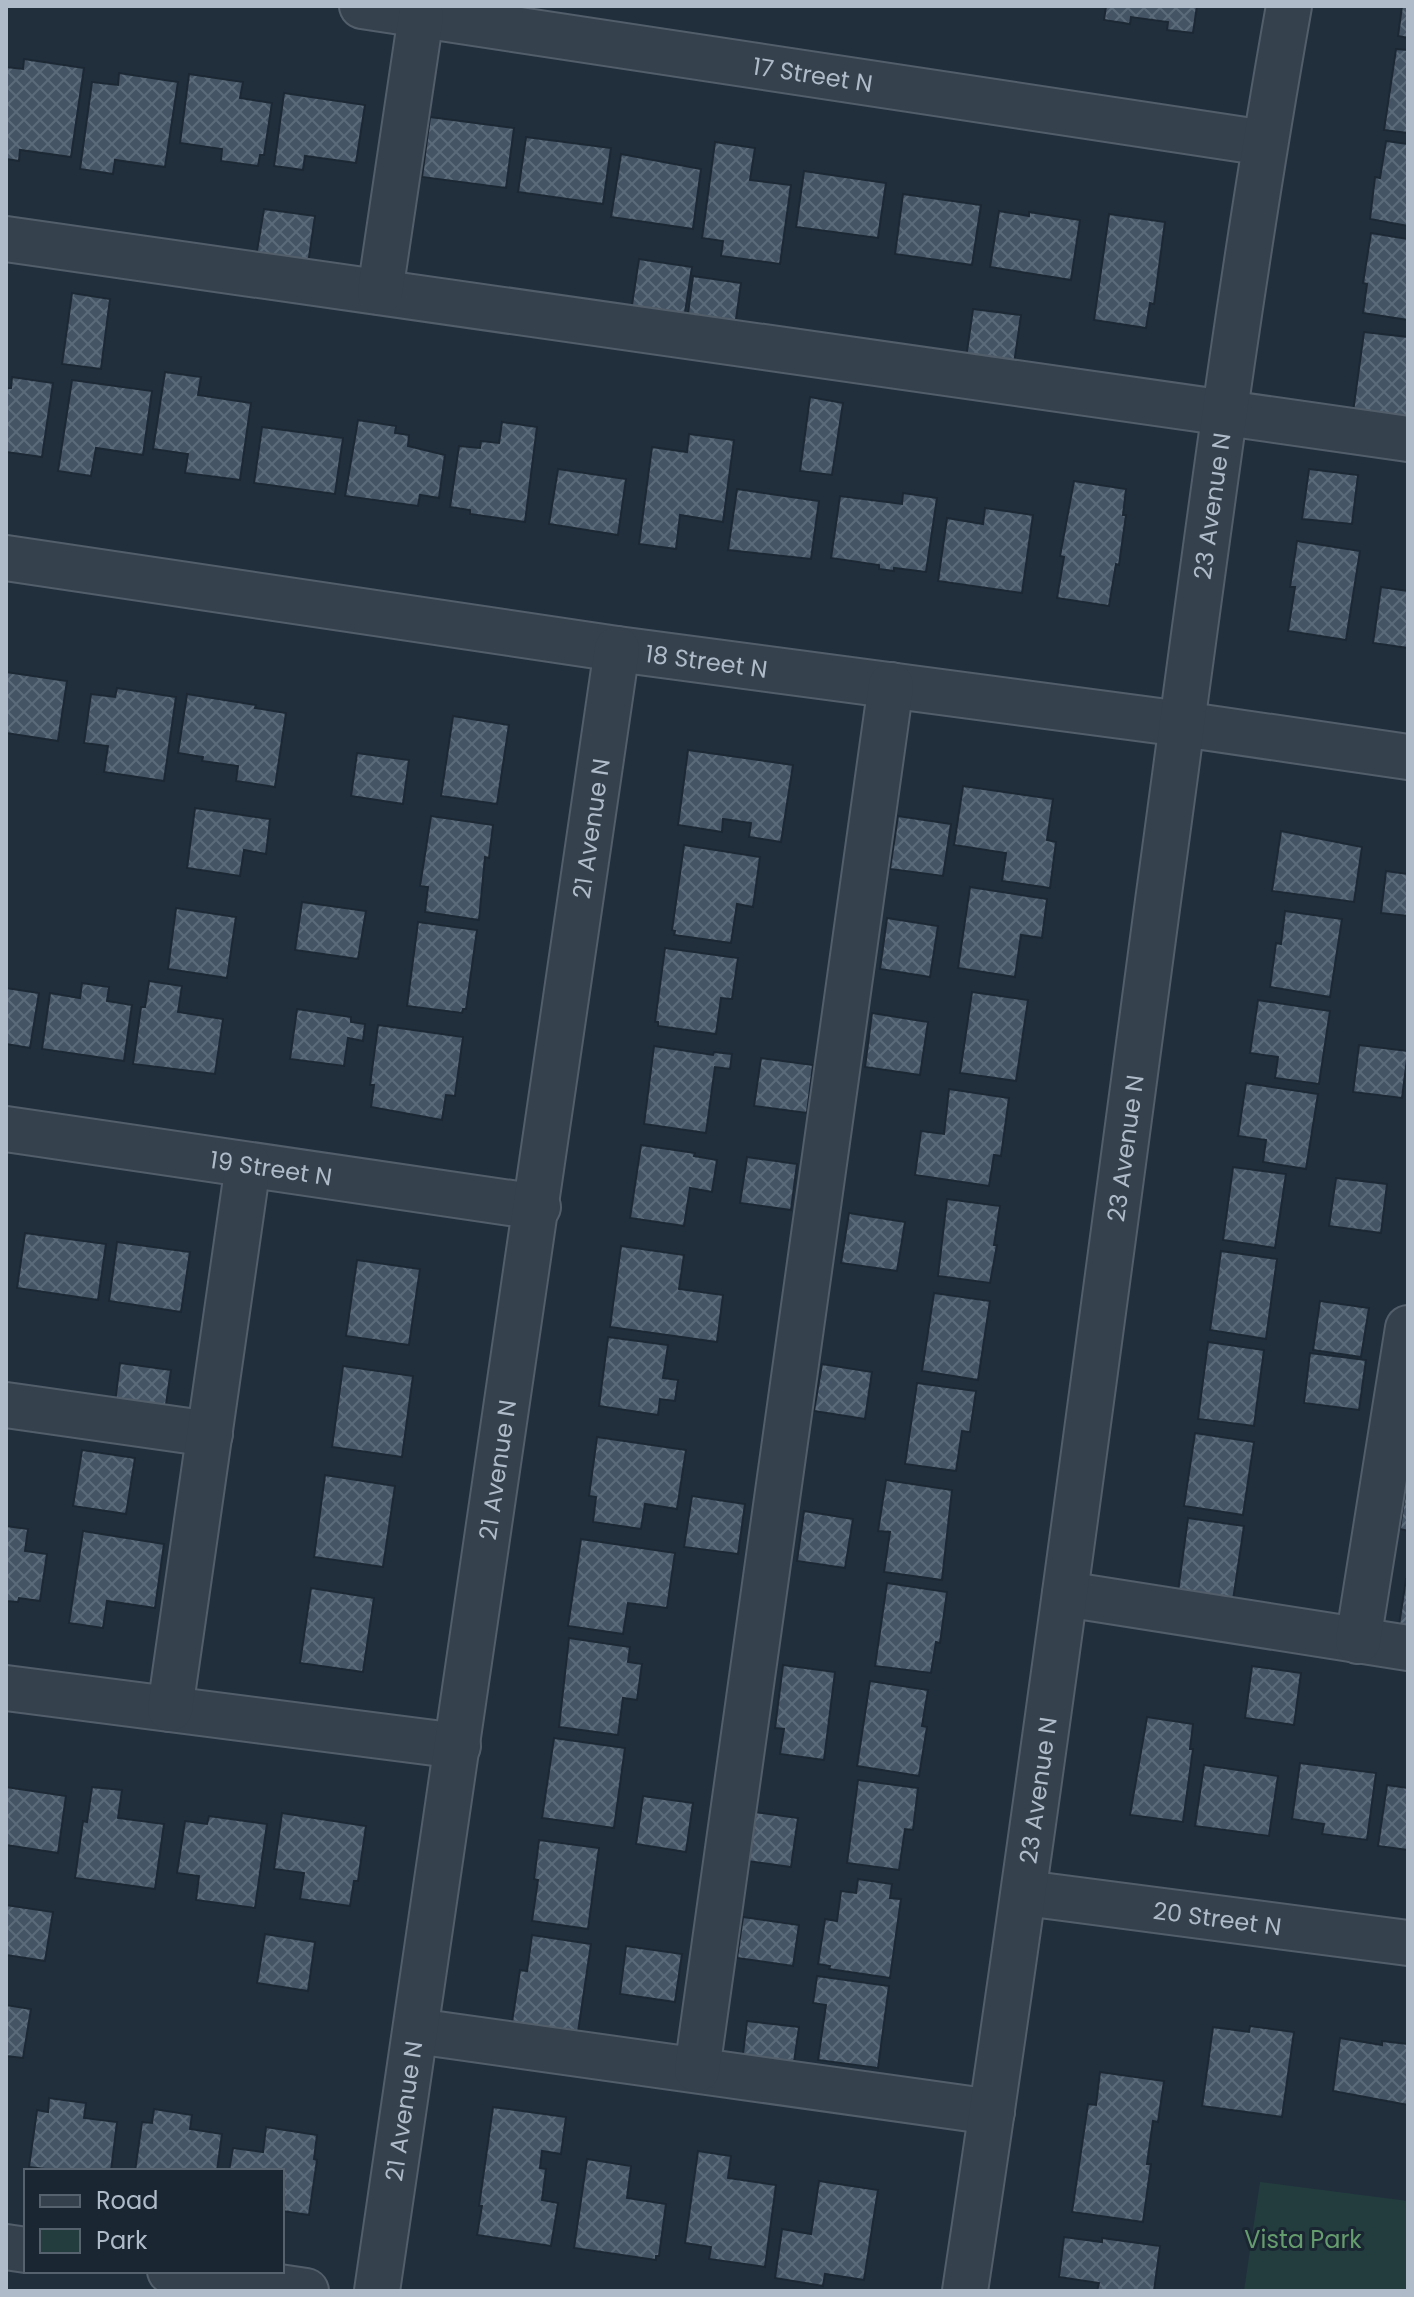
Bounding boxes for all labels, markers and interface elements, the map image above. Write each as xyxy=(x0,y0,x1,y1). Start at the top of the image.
street label: 17 Street N xyxy=(751,49,875,100)
street label: 23 Avenue N xyxy=(1185,430,1238,581)
street label: 18 Street N xyxy=(643,636,770,685)
street label: 21 Avenue N xyxy=(564,756,617,901)
street label: 23 Avenue N xyxy=(1099,1073,1151,1224)
street label: 19 Street N xyxy=(208,1143,334,1193)
street label: 21 Avenue N xyxy=(470,1397,524,1542)
street label: 23 Avenue N xyxy=(1011,1715,1064,1866)
street label: 20 Street N xyxy=(1151,1893,1283,1943)
street label: 21 Avenue N xyxy=(377,2039,430,2183)
legend xyxy=(24,2169,284,2273)
text: Road xyxy=(96,2184,158,2217)
park label: Vista Park xyxy=(1244,2223,1362,2256)
text: Park xyxy=(96,2224,148,2257)

